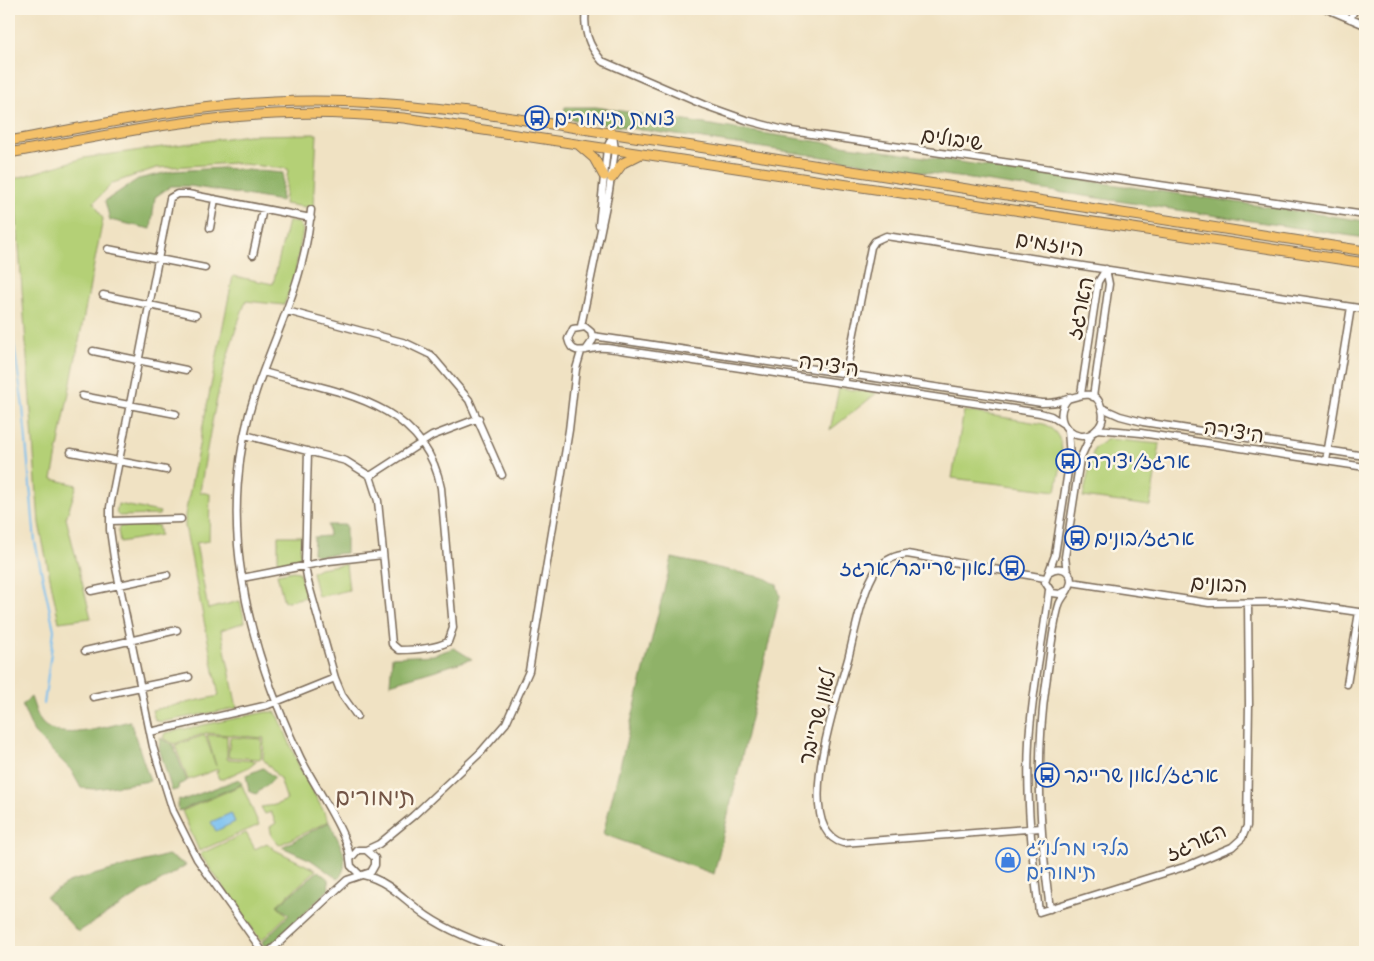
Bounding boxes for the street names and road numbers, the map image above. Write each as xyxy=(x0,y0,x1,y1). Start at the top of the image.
street label: שיבולים xyxy=(919,122,985,156)
street label: היוזמים xyxy=(1014,226,1086,262)
street label: הארגז xyxy=(1061,274,1099,342)
street label: היצירה xyxy=(797,347,861,383)
street label: היצירה xyxy=(1202,413,1266,449)
street label: הבונים xyxy=(1190,570,1248,598)
street label: לאון שרייבר xyxy=(793,666,842,767)
street label: הארגז xyxy=(1162,817,1230,867)

